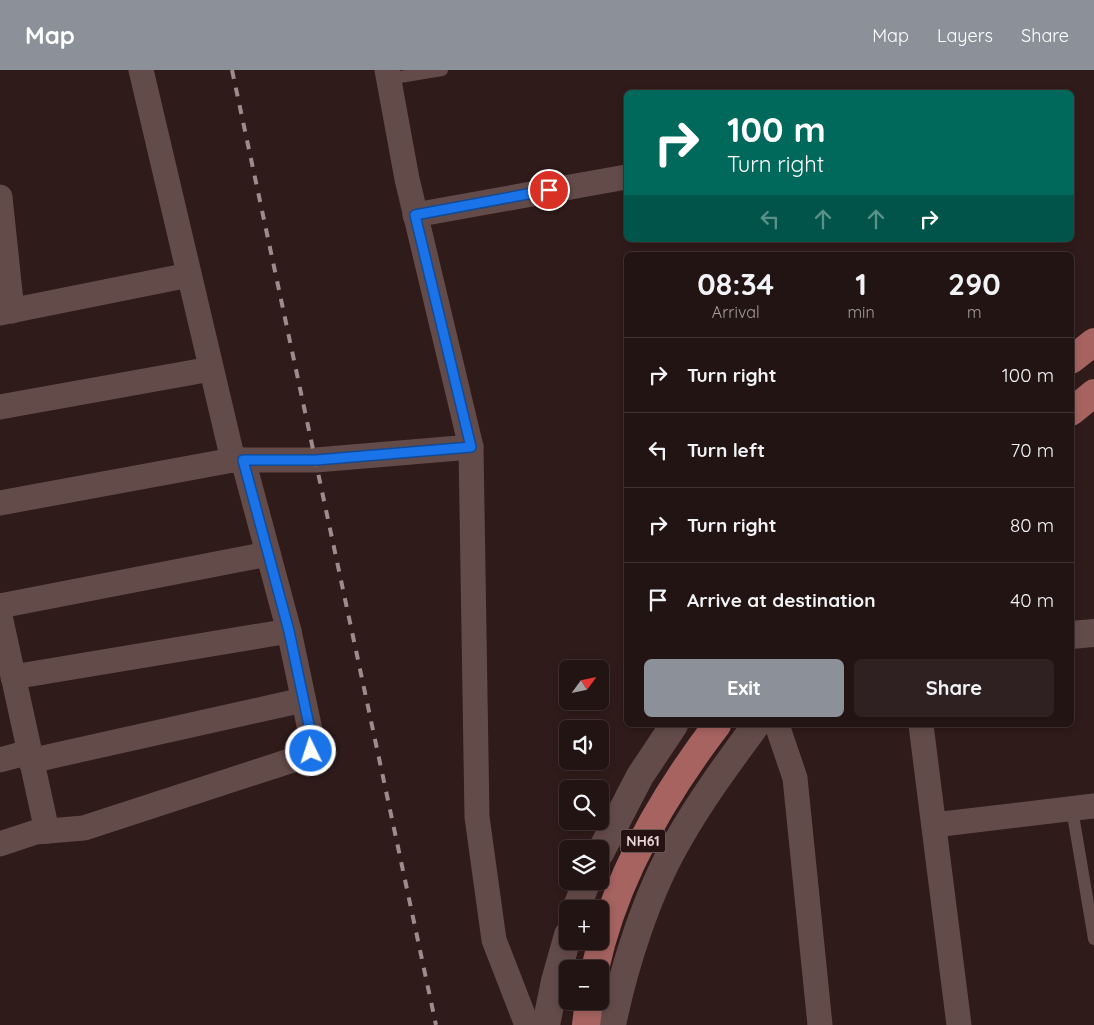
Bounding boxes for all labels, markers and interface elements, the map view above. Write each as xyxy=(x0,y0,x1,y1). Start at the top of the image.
text: Map xyxy=(25,20,75,50)
text: Map xyxy=(872,24,909,47)
text: Layers xyxy=(937,24,993,47)
text: Share xyxy=(1021,24,1069,47)
text: 100 m xyxy=(727,107,826,151)
icon: right xyxy=(644,110,709,175)
text: Turn right xyxy=(727,150,824,178)
pin xyxy=(528,169,570,211)
icon: arrive xyxy=(535,176,563,204)
icon: left xyxy=(756,205,784,233)
icon: ahead xyxy=(809,205,837,233)
icon: ahead xyxy=(862,205,890,233)
icon: right xyxy=(915,205,943,233)
text: 08:34 xyxy=(697,265,774,303)
text: 1 xyxy=(855,265,867,303)
text: 290 xyxy=(948,265,1001,303)
text: Arrival xyxy=(712,302,760,322)
text: min xyxy=(848,302,875,322)
text: m xyxy=(967,302,982,322)
icon: right xyxy=(644,361,672,389)
text: Turn right xyxy=(687,363,776,387)
text: 100 m xyxy=(1002,363,1054,387)
icon: left xyxy=(644,436,672,464)
text: Turn left xyxy=(687,438,765,462)
text: 70 m xyxy=(1010,438,1054,462)
icon: right xyxy=(644,511,672,539)
text: Turn right xyxy=(687,513,776,537)
text: 80 m xyxy=(1010,513,1054,537)
icon: arrive xyxy=(644,586,672,614)
text: Arrive at destination xyxy=(687,588,876,612)
text: 40 m xyxy=(1010,588,1054,612)
button: Exit xyxy=(644,659,844,717)
button: Share xyxy=(854,659,1054,717)
north arrow xyxy=(559,660,609,710)
map controls xyxy=(559,660,609,1010)
button: sound xyxy=(559,720,609,770)
position arrow xyxy=(284,724,336,776)
button: search xyxy=(559,780,609,830)
road number: NH61 xyxy=(620,829,666,852)
button: layers xyxy=(559,840,609,890)
button: + xyxy=(559,900,609,950)
button: − xyxy=(559,960,609,1010)

